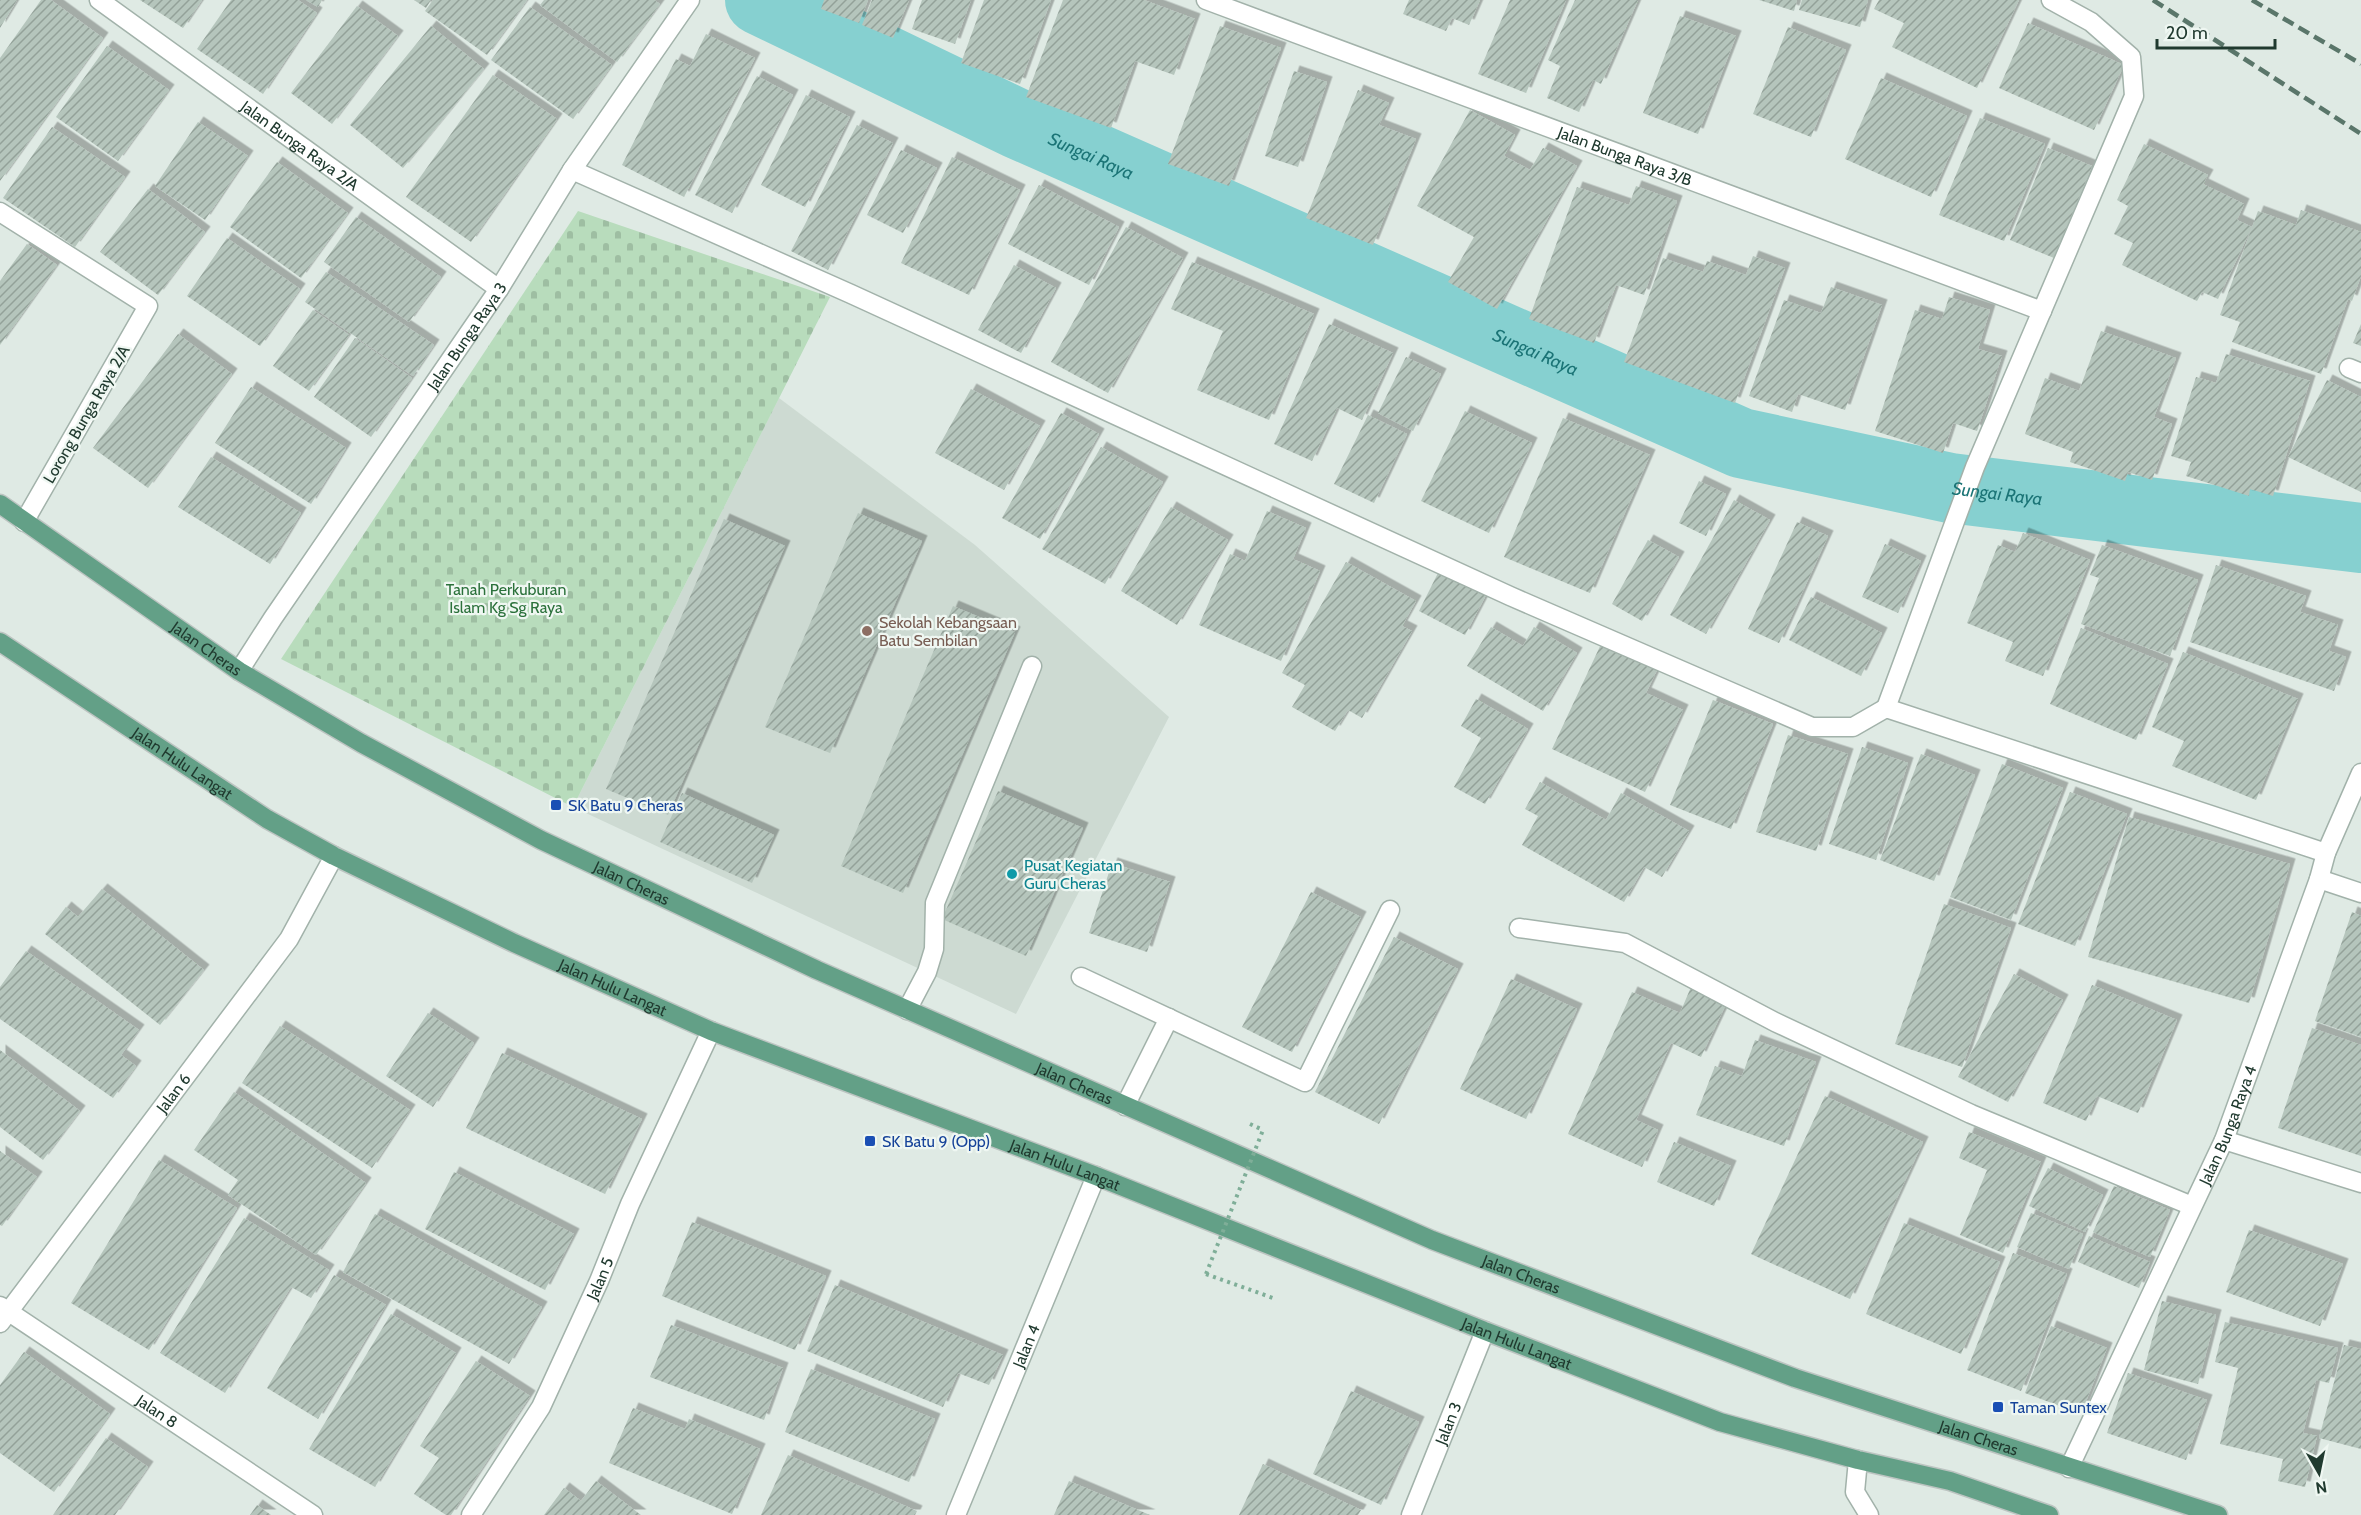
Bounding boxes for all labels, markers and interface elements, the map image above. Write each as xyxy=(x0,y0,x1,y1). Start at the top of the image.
scale bar xyxy=(2157,12,2276,50)
text: 20 m xyxy=(2166,22,2208,44)
street label: Jalan Bunga Raya 2/A xyxy=(236,96,362,195)
street label: Jalan Bunga Raya 3/B xyxy=(1554,122,1695,190)
water label: Sungai Raya xyxy=(1045,128,1137,185)
street label: Jalan Bunga Raya 3 xyxy=(423,279,511,395)
water label: Sungai Raya xyxy=(1490,324,1582,381)
street label: Lorong Bunga Raya 2/A xyxy=(39,342,134,486)
water label: Sungai Raya xyxy=(1951,477,2044,510)
park label: Tanah Perkuburan Islam Kg Sg Raya xyxy=(446,580,566,617)
place label: Sekolah Kebangsaan Batu Sembilan xyxy=(879,613,1017,650)
street label: Jalan Cheras xyxy=(167,617,245,680)
marker: Sekolah Kebangsaan Batu Sembilan xyxy=(860,624,874,638)
street label: Jalan Hulu Langat xyxy=(128,723,237,804)
place label: SK Batu 9 Cheras xyxy=(568,796,683,815)
marker: SK Batu 9 Cheras xyxy=(549,798,563,812)
place label: Pusat Kegiatan Guru Cheras xyxy=(1024,856,1123,893)
street label: Jalan Cheras xyxy=(590,857,673,909)
marker: Pusat Kegiatan Guru Cheras xyxy=(1005,867,1019,881)
street label: Jalan Hulu Langat xyxy=(555,955,670,1020)
street label: Jalan Cheras xyxy=(1032,1058,1116,1109)
street label: Jalan Bunga Raya 4 xyxy=(2195,1063,2260,1189)
street label: Jalan 6 xyxy=(152,1070,195,1118)
place label: SK Batu 9 (Opp) xyxy=(882,1132,990,1151)
marker: SK Batu 9 (Opp) xyxy=(863,1134,877,1148)
street label: Jalan Hulu Langat xyxy=(1006,1135,1123,1195)
street label: Jalan Cheras xyxy=(1479,1251,1563,1298)
street label: Jalan 5 xyxy=(582,1255,618,1304)
street label: Jalan Hulu Langat xyxy=(1458,1313,1575,1374)
street label: Jalan 4 xyxy=(1009,1322,1044,1371)
street label: Jalan 8 xyxy=(132,1390,181,1432)
place label: Taman Suntex xyxy=(2010,1398,2107,1417)
street label: Jalan 3 xyxy=(1431,1399,1465,1448)
marker: Taman Suntex xyxy=(1991,1400,2005,1414)
street label: Jalan Cheras xyxy=(1936,1416,2021,1460)
north arrow xyxy=(2289,1443,2349,1503)
text: N xyxy=(2314,1477,2328,1498)

